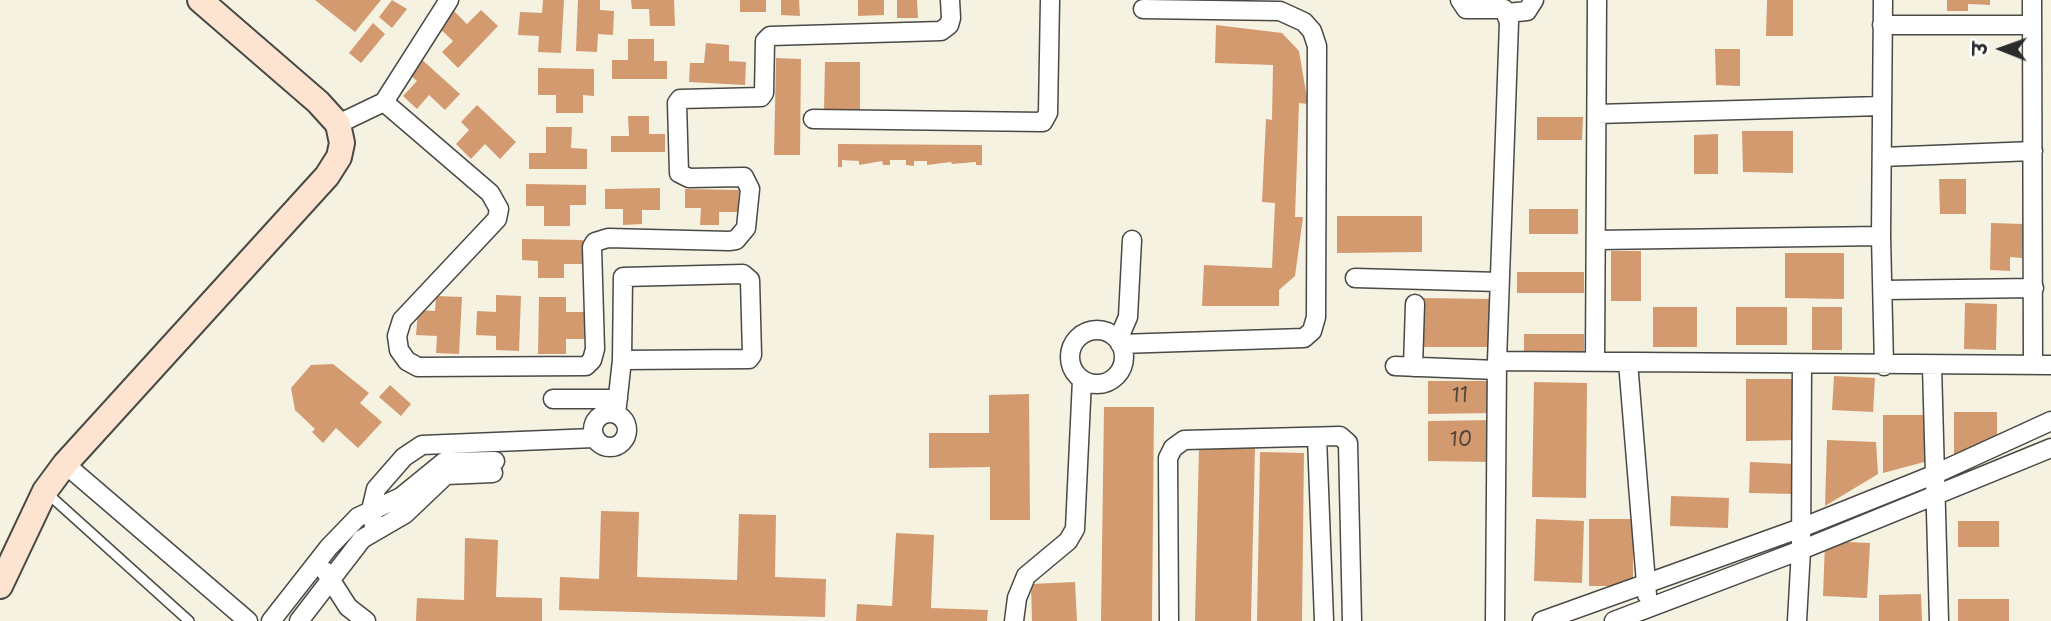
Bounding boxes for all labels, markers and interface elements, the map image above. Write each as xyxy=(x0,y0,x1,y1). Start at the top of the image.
north arrow xyxy=(1967,14,2037,84)
text: उ xyxy=(1968,42,1993,55)
house number: 11 xyxy=(1452,384,1468,410)
house number: 10 xyxy=(1450,428,1472,454)

